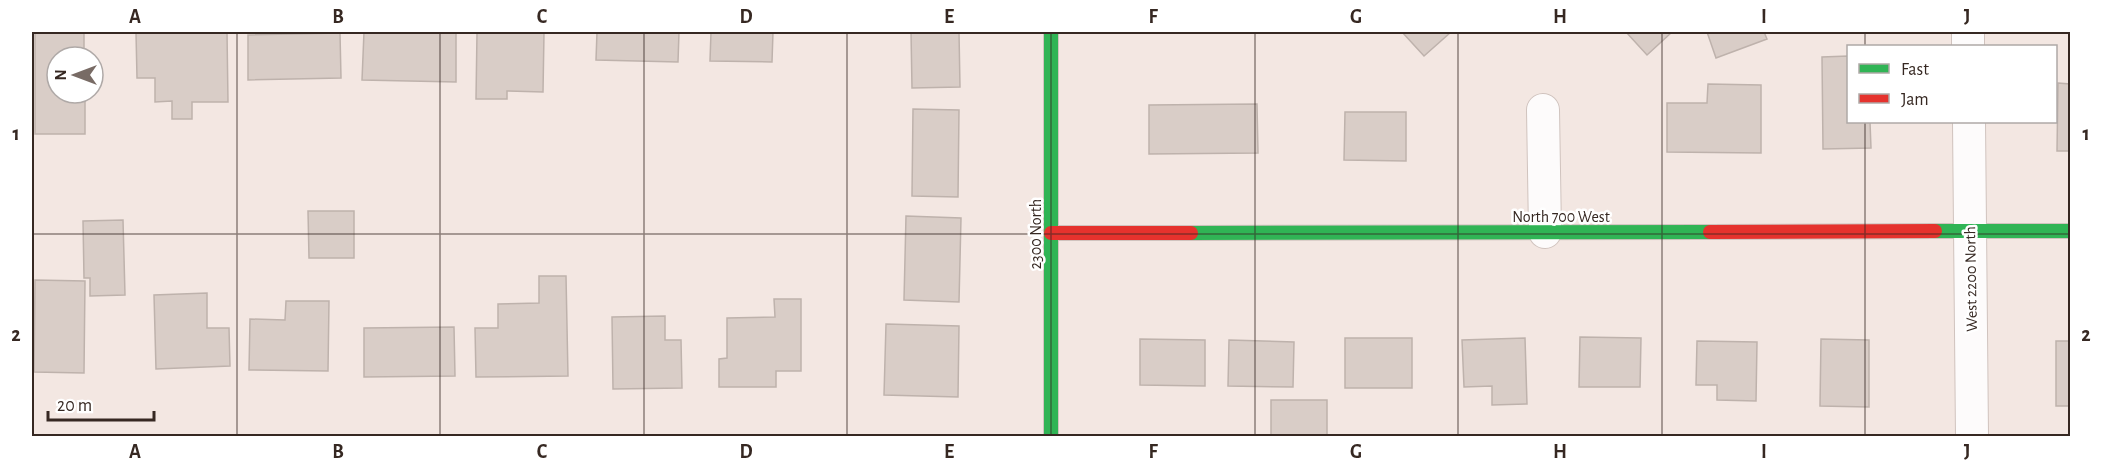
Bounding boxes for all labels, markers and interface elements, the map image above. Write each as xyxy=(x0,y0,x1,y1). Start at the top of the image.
text: A xyxy=(129,7,141,27)
text: B xyxy=(332,7,344,27)
text: C xyxy=(537,7,548,27)
text: D xyxy=(739,7,753,27)
text: E xyxy=(944,7,954,27)
text: F xyxy=(1148,7,1158,27)
text: G xyxy=(1350,7,1362,27)
text: H xyxy=(1553,7,1567,27)
text: I xyxy=(1761,7,1767,27)
text: J xyxy=(1964,7,1970,27)
north arrow xyxy=(45,45,105,105)
legend xyxy=(1847,45,2057,123)
text: Fast xyxy=(1901,61,1929,79)
text: N xyxy=(53,69,69,81)
text: Jam xyxy=(1901,91,1929,109)
text: 1 xyxy=(12,124,20,144)
text: 1 xyxy=(2082,124,2090,144)
street label: 2300 North xyxy=(1028,199,1044,269)
street label: North 700 West xyxy=(1512,209,1610,225)
street label: West 2200 North xyxy=(1962,226,1980,332)
text: 2 xyxy=(11,325,21,345)
text: 2 xyxy=(2081,325,2091,345)
scale bar xyxy=(48,384,154,422)
text: 20 m xyxy=(57,397,92,415)
text: A xyxy=(129,442,141,462)
text: B xyxy=(332,442,344,462)
text: C xyxy=(537,442,548,462)
text: D xyxy=(739,442,753,462)
text: E xyxy=(944,442,954,462)
text: F xyxy=(1148,442,1158,462)
text: G xyxy=(1350,442,1362,462)
text: H xyxy=(1553,442,1567,462)
text: I xyxy=(1761,442,1767,462)
text: J xyxy=(1964,442,1970,462)

